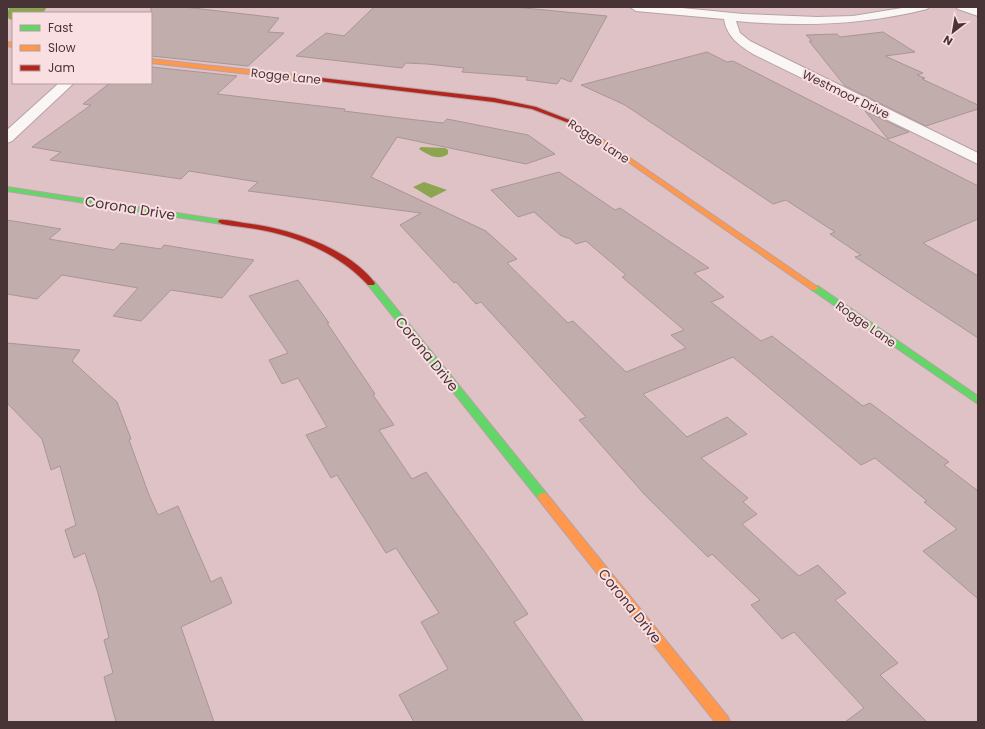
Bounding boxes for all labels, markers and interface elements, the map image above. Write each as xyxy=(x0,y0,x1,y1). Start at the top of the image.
legend xyxy=(12,12,152,84)
north arrow xyxy=(933,12,973,52)
text: Fast xyxy=(48,19,73,36)
text: N xyxy=(940,32,956,50)
text: Slow xyxy=(48,39,76,56)
text: Jam xyxy=(48,59,75,76)
street label: Rogge Lane xyxy=(250,64,322,88)
street label: Westmoor Drive xyxy=(799,65,893,123)
street label: Rogge Lane xyxy=(565,115,633,167)
street label: Corona Drive xyxy=(83,191,177,225)
street label: Rogge Lane xyxy=(832,297,900,351)
street label: Corona Drive xyxy=(391,312,464,396)
street label: Corona Drive xyxy=(594,564,667,648)

